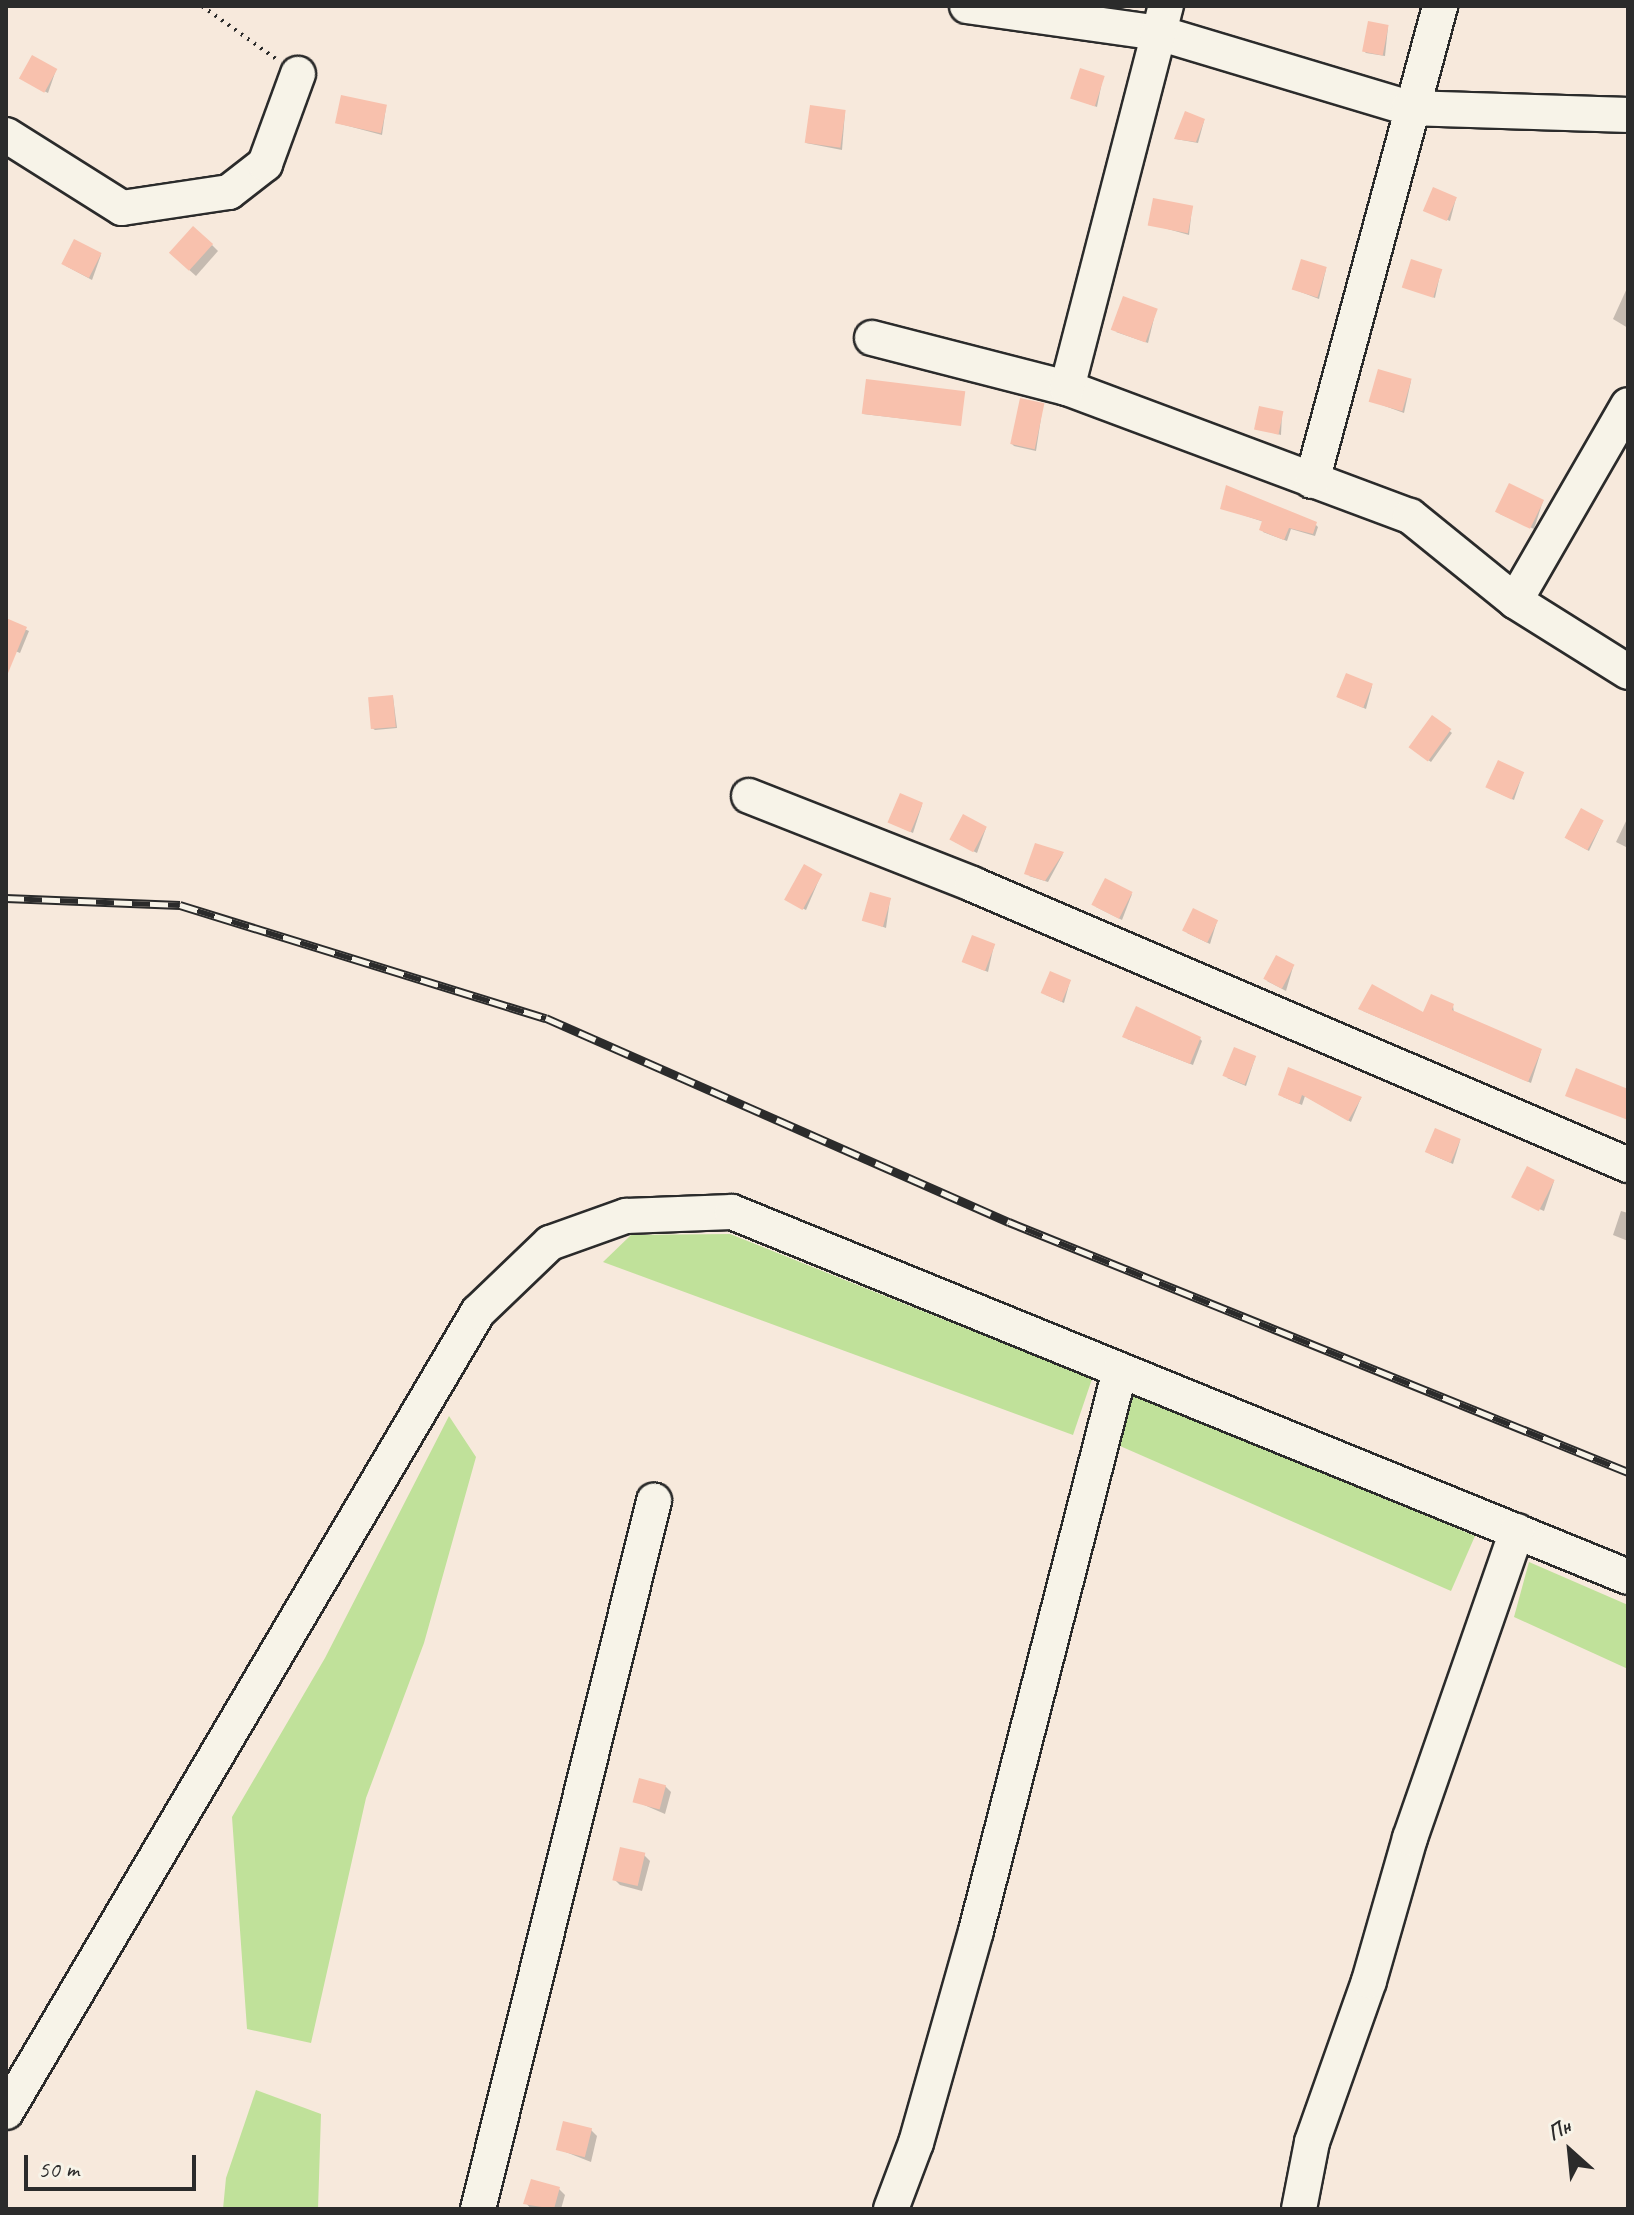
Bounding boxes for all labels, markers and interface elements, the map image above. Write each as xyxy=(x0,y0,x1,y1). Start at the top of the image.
north arrow xyxy=(1530,2111,1610,2191)
text: Пн xyxy=(1542,2112,1576,2147)
scale bar xyxy=(28,2139,200,2189)
text: 50 m xyxy=(38,2154,79,2184)

